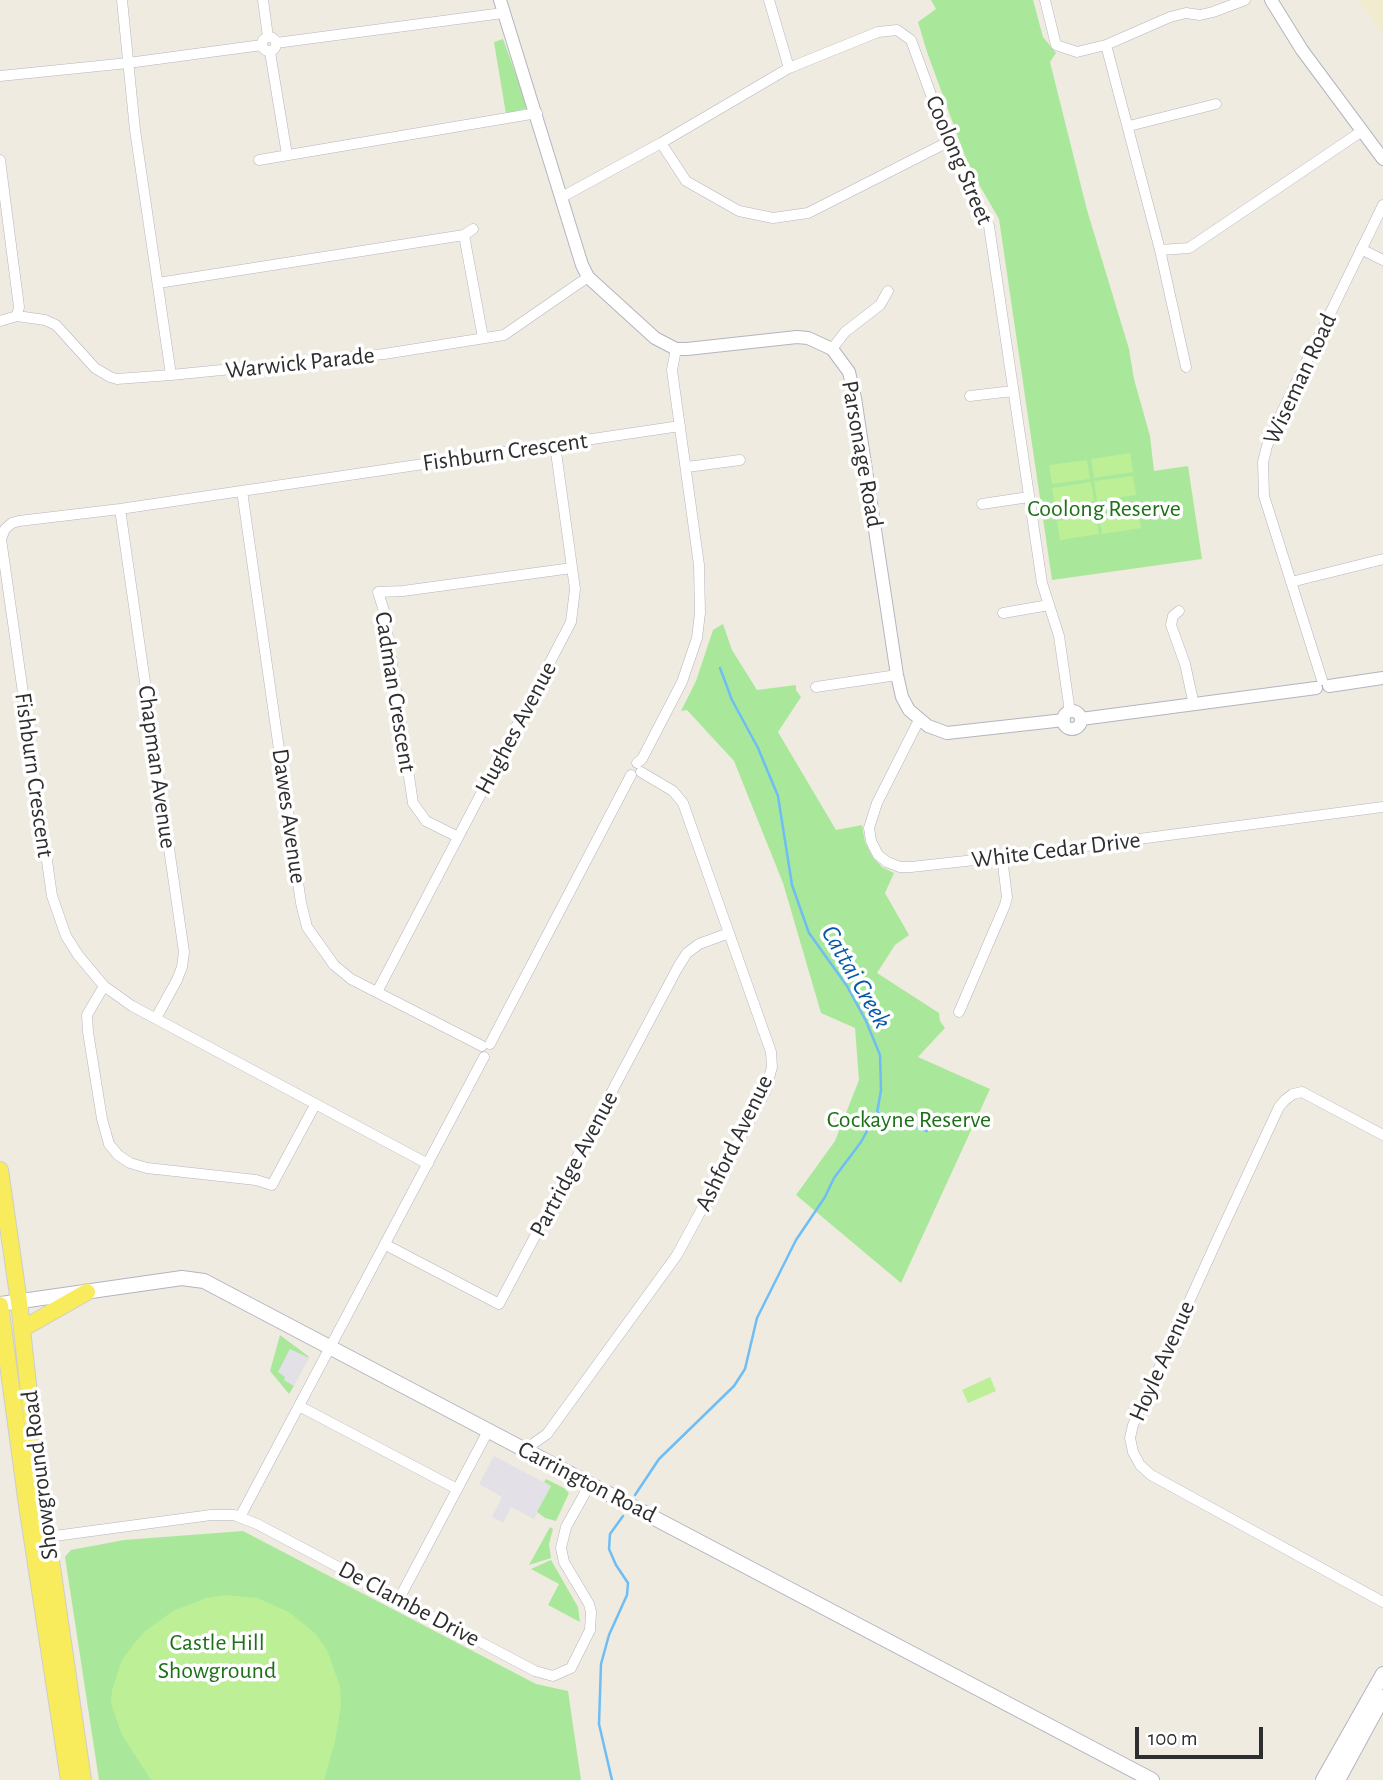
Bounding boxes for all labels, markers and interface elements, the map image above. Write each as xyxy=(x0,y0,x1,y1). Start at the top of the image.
street label: Coolong Street xyxy=(919,91,999,229)
street label: Wiseman Road xyxy=(1257,309,1343,449)
street label: Warwick Parade xyxy=(224,341,376,385)
street label: Parsonage Road xyxy=(835,378,889,530)
street label: Fishburn Crescent xyxy=(421,426,589,478)
park label: Coolong Reserve xyxy=(1027,495,1181,523)
street label: Cadman Crescent xyxy=(368,610,422,774)
street label: Hughes Avenue xyxy=(469,657,563,799)
street label: Chapman Avenue xyxy=(131,684,183,850)
street label: Fishburn Crescent xyxy=(8,691,60,859)
street label: Dawes Avenue xyxy=(265,747,313,885)
street label: White Cedar Drive xyxy=(970,825,1142,875)
water label: Cattai Creek xyxy=(814,920,898,1034)
street label: Ashford Avenue xyxy=(689,1070,779,1216)
street label: Partridge Avenue xyxy=(524,1086,624,1242)
park label: Cockayne Reserve xyxy=(827,1106,991,1134)
street label: Hoyle Avenue xyxy=(1123,1296,1201,1426)
street label: Showground Road xyxy=(15,1389,65,1561)
street label: Carrington Road xyxy=(513,1435,661,1529)
street label: De Clambe Drive xyxy=(333,1555,485,1653)
park label: Castle Hill Showground xyxy=(158,1629,276,1685)
scale bar xyxy=(1138,1714,1266,1758)
text: 100 m xyxy=(1148,1728,1198,1749)

